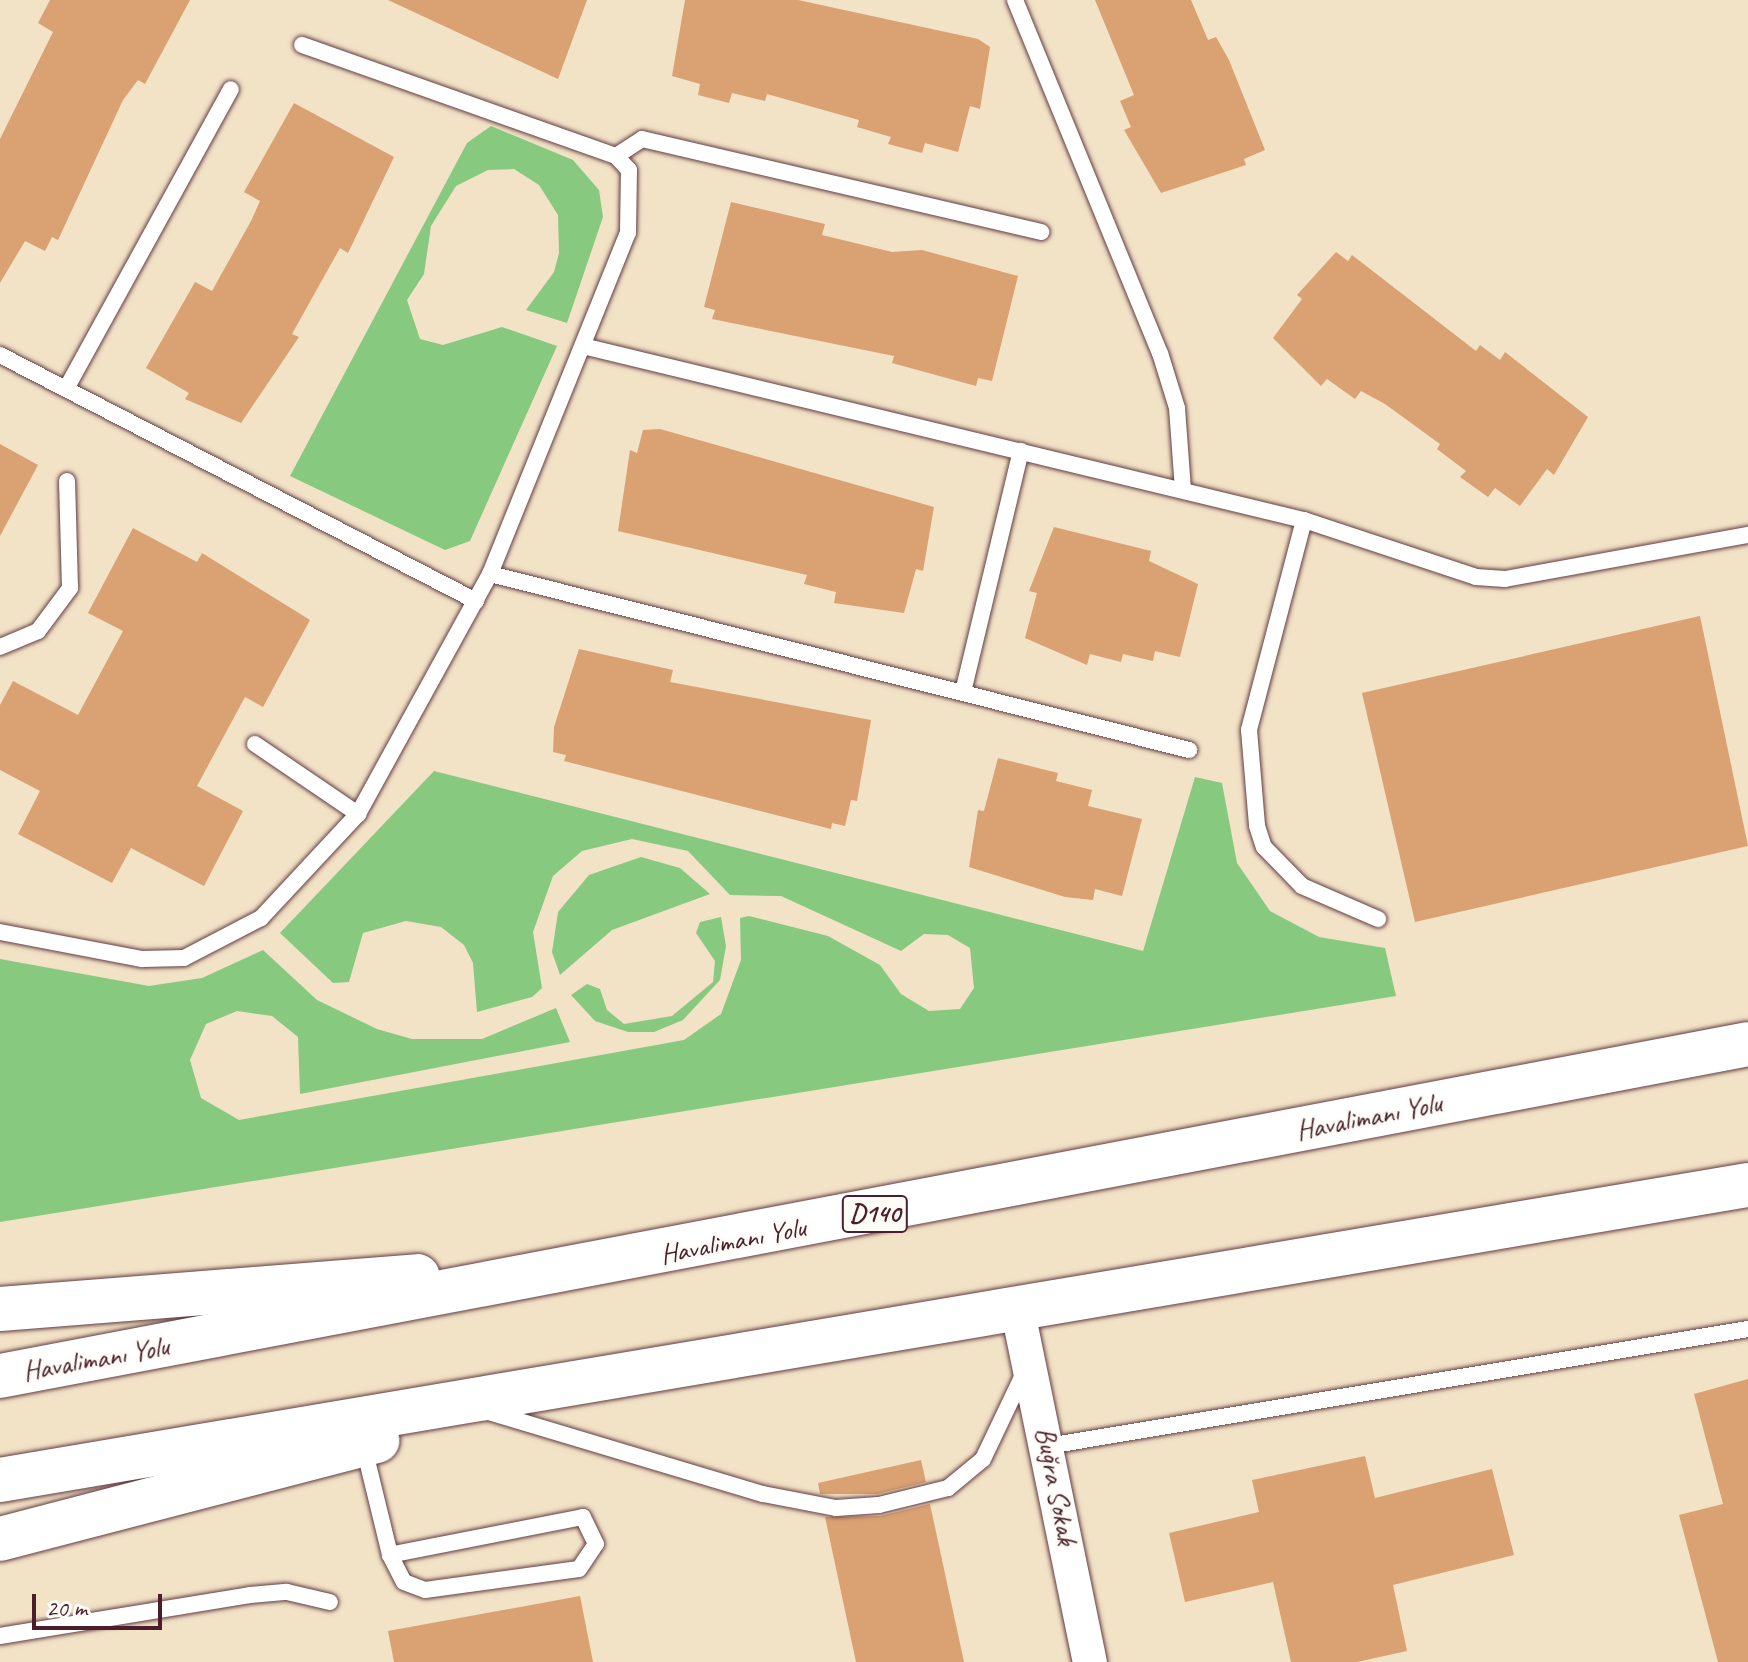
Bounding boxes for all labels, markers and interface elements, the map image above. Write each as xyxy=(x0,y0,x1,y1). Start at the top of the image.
street label: Havalimanı Yolu xyxy=(1293,1086,1445,1148)
road number: D140 xyxy=(841,1192,909,1236)
street label: Havalimanı Yolu xyxy=(657,1210,809,1272)
street label: Havalimanı Yolu xyxy=(20,1330,172,1388)
street label: Buğra Sokak xyxy=(1028,1425,1084,1547)
scale bar xyxy=(36,1578,166,1628)
text: 20 m xyxy=(46,1593,87,1623)

